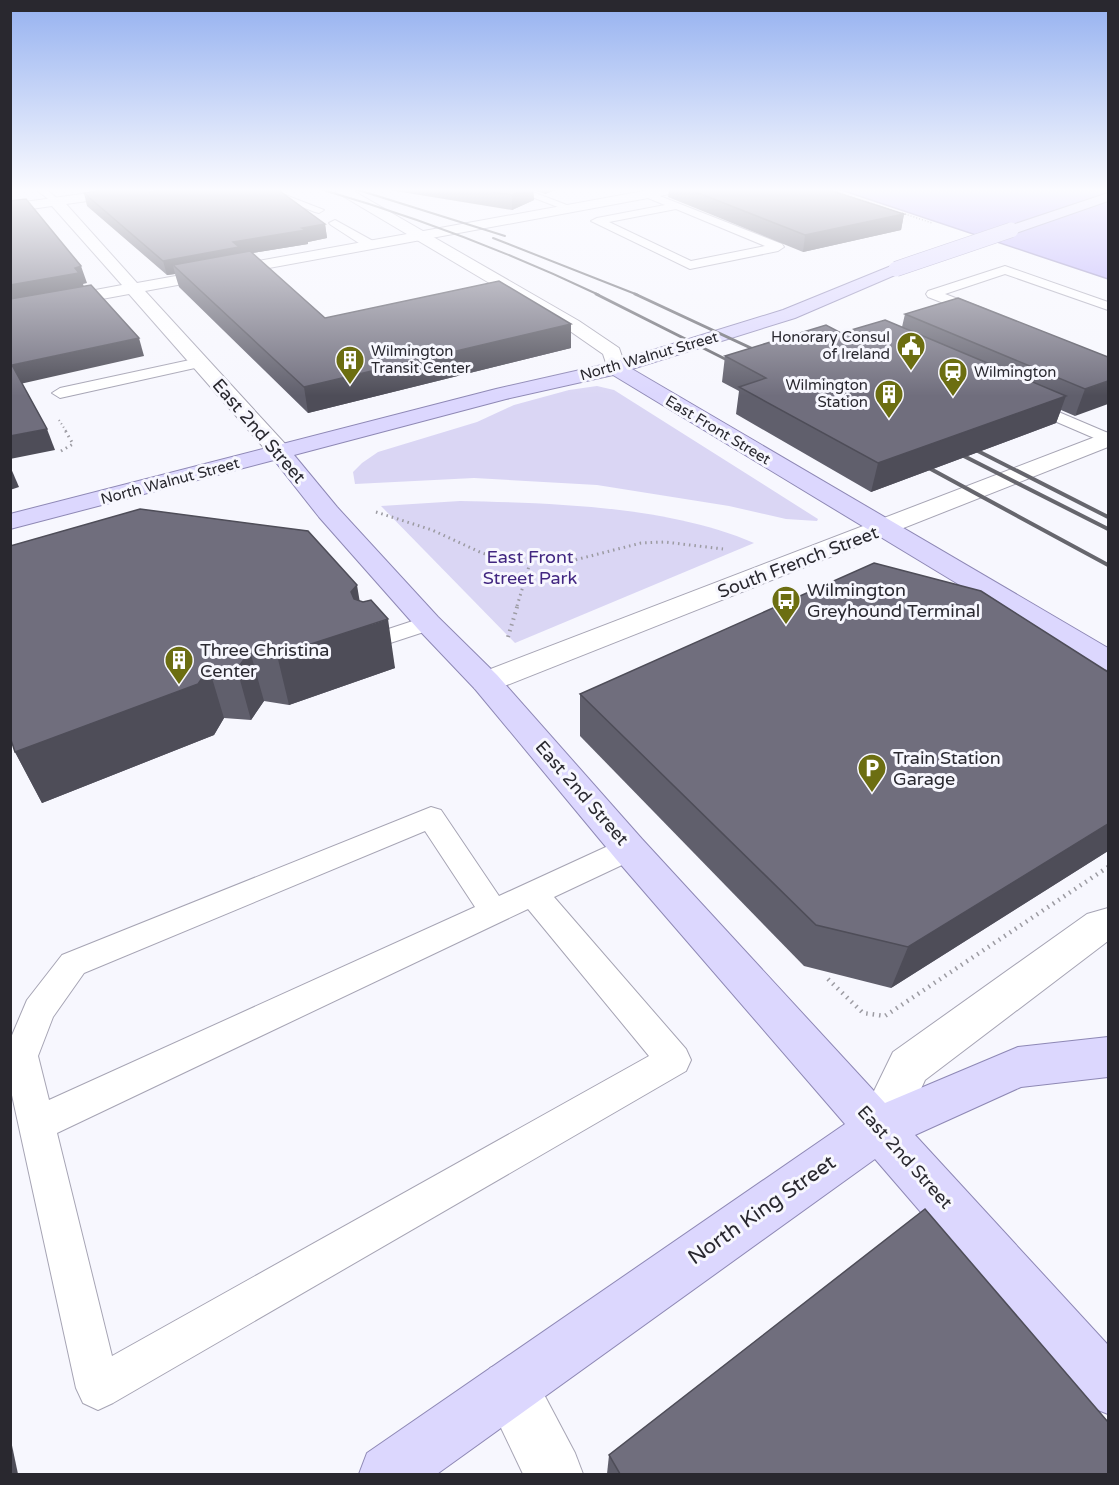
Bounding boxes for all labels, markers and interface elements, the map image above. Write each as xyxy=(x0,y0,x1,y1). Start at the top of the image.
street label: North Walnut Street xyxy=(578,328,720,384)
place label: Honorary Consul of Ireland xyxy=(771,328,890,363)
public building icon: Honorary Consul of Ireland xyxy=(895,330,927,372)
place label: Wilmington Transit Center xyxy=(371,342,471,377)
building icon: Wilmington Transit Center xyxy=(334,344,366,386)
station icon: Wilmington xyxy=(937,356,969,398)
place label: Wilmington xyxy=(974,363,1056,381)
street label: East 2nd Street xyxy=(208,374,310,488)
place label: Wilmington Station xyxy=(786,376,868,411)
building icon: Wilmington Station xyxy=(873,378,905,420)
street label: East Front Street xyxy=(662,392,774,469)
street label: North Walnut Street xyxy=(99,454,242,508)
street label: South French Street xyxy=(714,521,882,603)
park label: East Front Street Park xyxy=(483,546,577,589)
place label: Wilmington Greyhound Terminal xyxy=(807,579,980,622)
bus stop icon: Wilmington Greyhound Terminal xyxy=(770,584,802,626)
place label: Three Christina Center xyxy=(200,639,329,682)
building icon: Three Christina Center xyxy=(163,644,195,686)
street label: East 2nd Street xyxy=(531,736,633,850)
place label: Train Station Garage xyxy=(893,747,1001,790)
parking icon: Train Station Garage xyxy=(856,752,888,794)
street label: East 2nd Street xyxy=(853,1101,957,1213)
street label: North King Street xyxy=(683,1150,841,1270)

